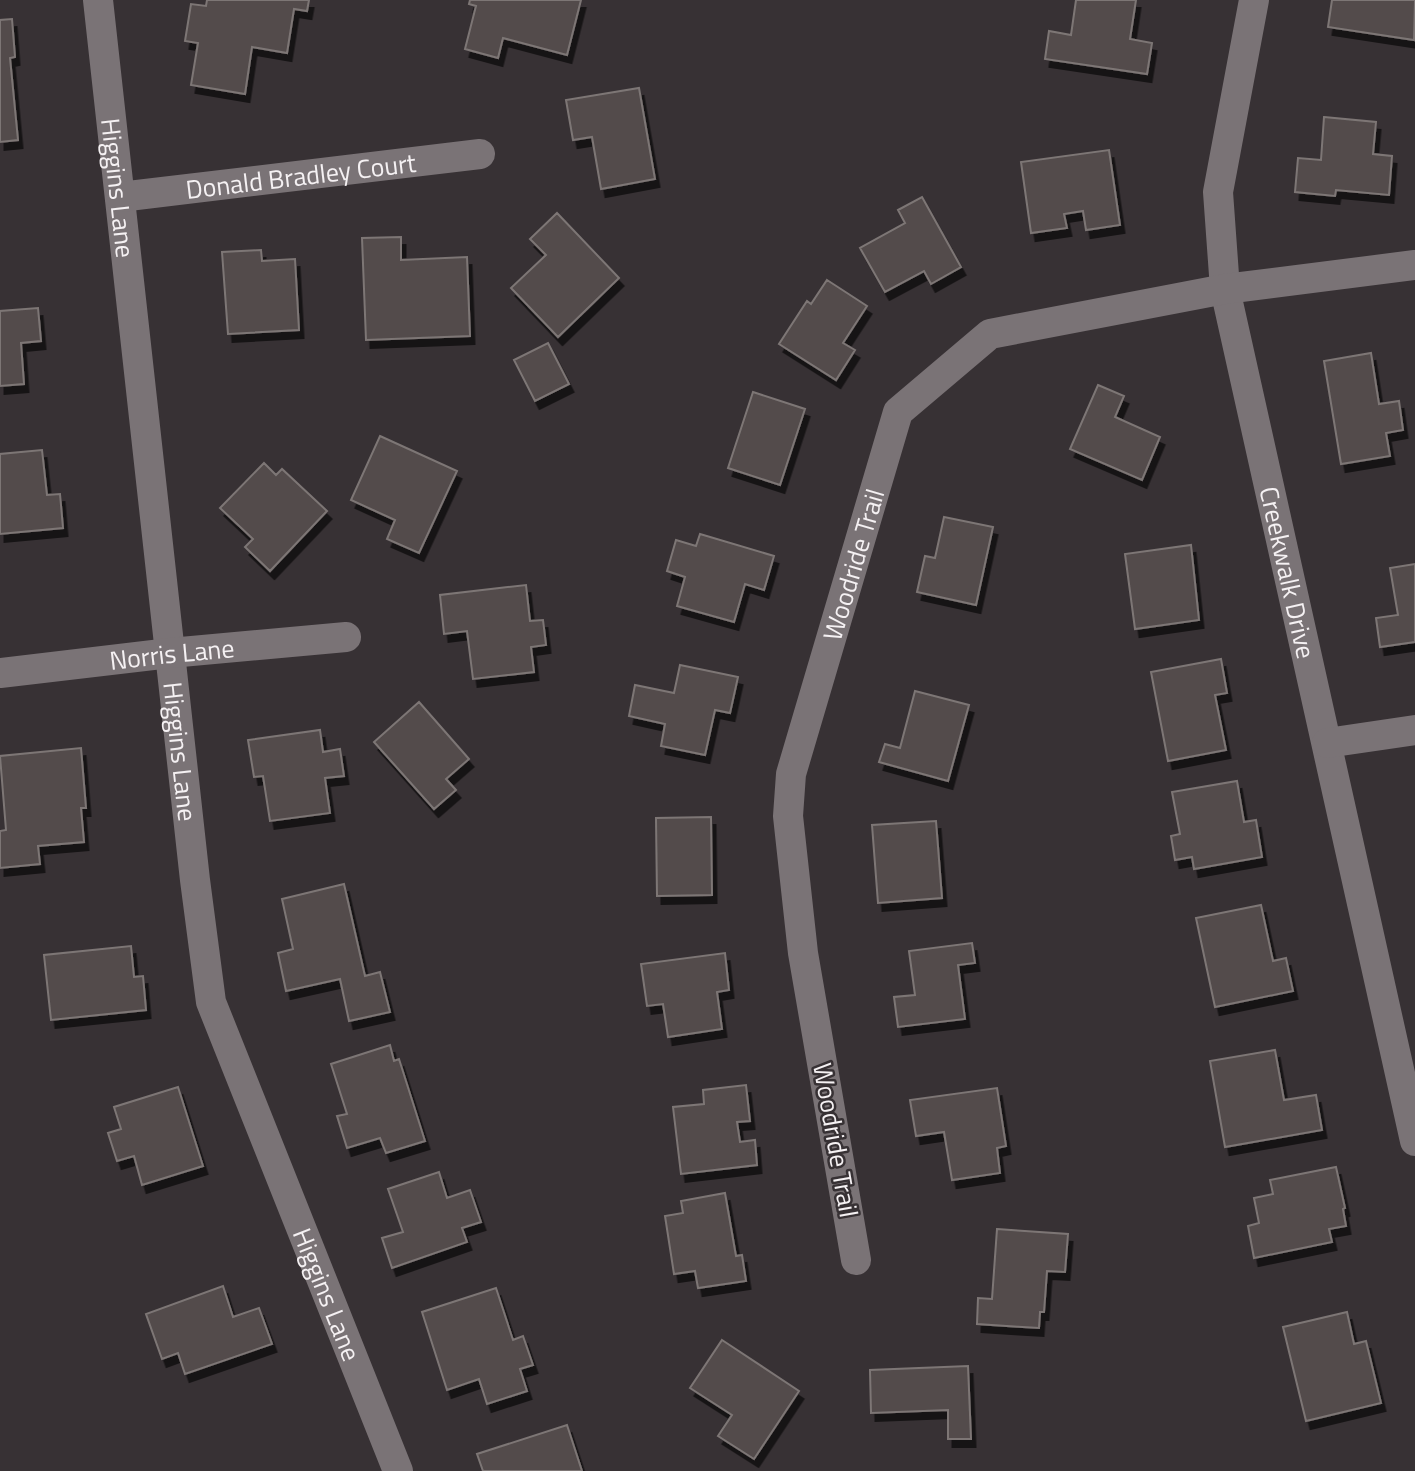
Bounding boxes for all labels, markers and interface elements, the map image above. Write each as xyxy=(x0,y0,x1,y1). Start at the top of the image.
street label: Higgins Lane xyxy=(92,116,146,260)
street label: Donald Bradley Court xyxy=(183,142,418,209)
street label: Creekwalk Drive xyxy=(1250,483,1326,662)
street label: Woodride Trail xyxy=(812,484,894,645)
street label: Norris Lane xyxy=(107,628,236,679)
street label: Higgins Lane xyxy=(154,680,208,823)
street label: Woodride Trail xyxy=(803,1060,869,1220)
street label: Higgins Lane xyxy=(283,1222,372,1367)

